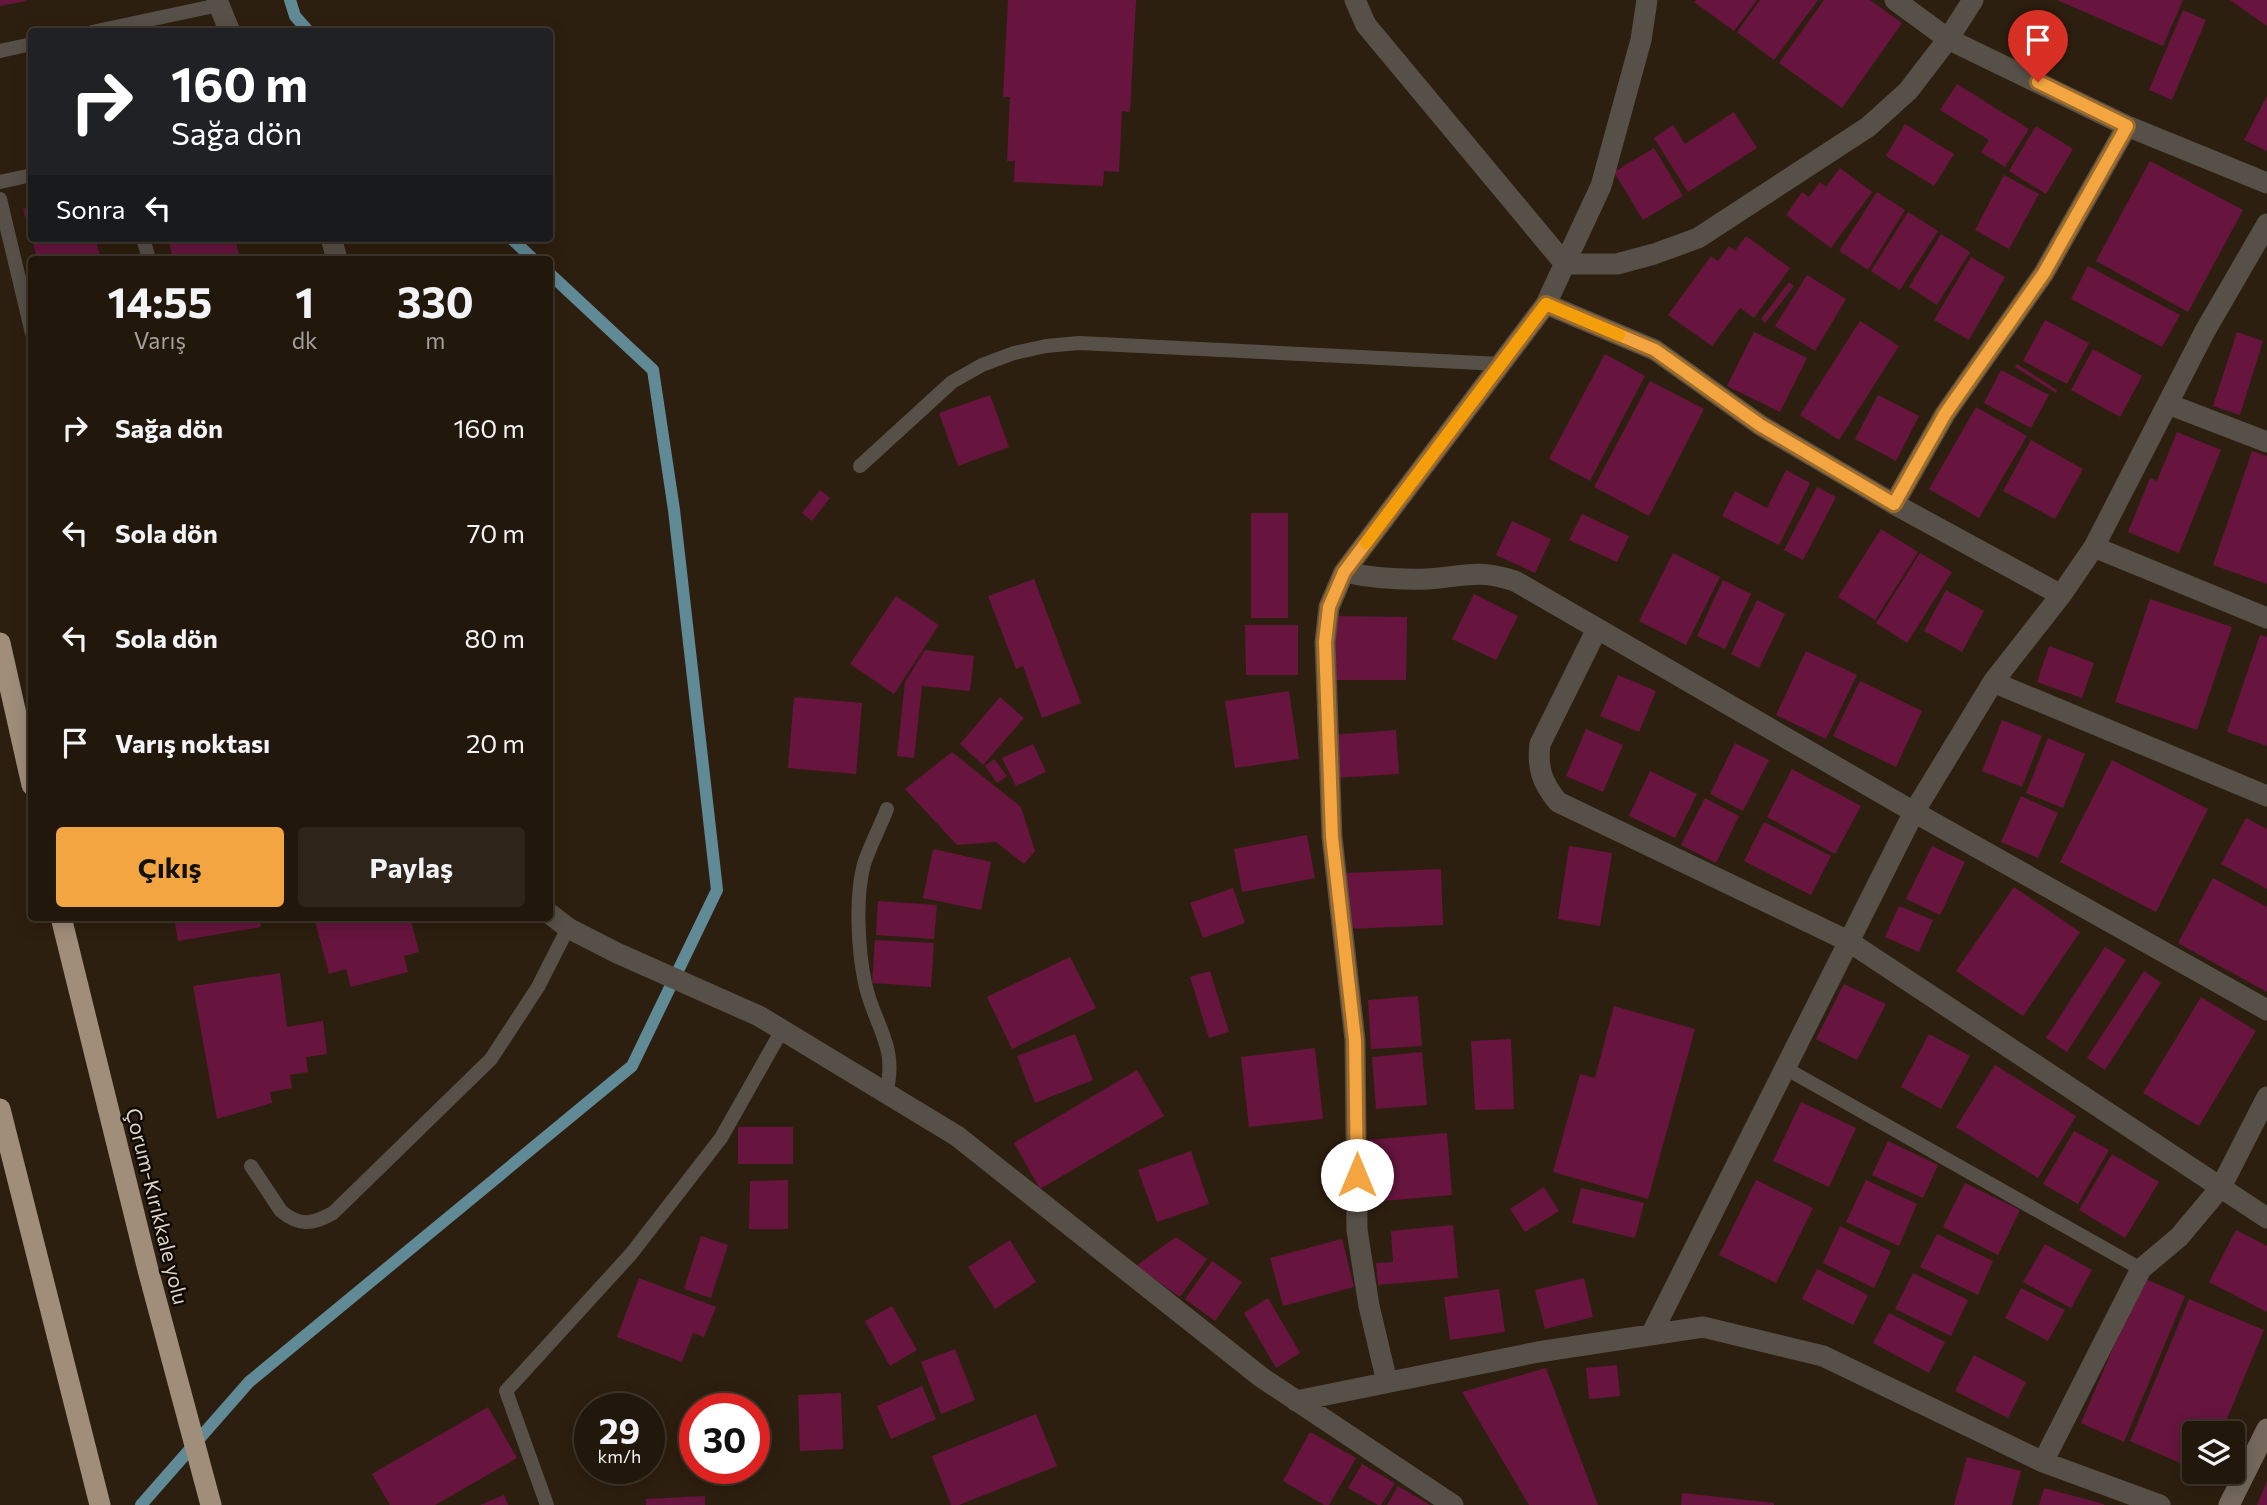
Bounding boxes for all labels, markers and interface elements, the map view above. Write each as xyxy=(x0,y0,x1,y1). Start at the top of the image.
pin xyxy=(2008,10,2068,82)
icon: arrive xyxy=(2019,21,2057,59)
text: 160 m xyxy=(171,52,308,112)
icon: right xyxy=(56,56,147,147)
text: Sağa dön xyxy=(171,112,302,152)
icon: left xyxy=(139,189,177,227)
text: Sonra xyxy=(56,193,125,224)
text: 14:55 xyxy=(107,275,212,327)
text: 1 xyxy=(295,275,314,327)
text: 330 xyxy=(397,275,474,327)
text: Varış xyxy=(134,326,186,354)
text: dk xyxy=(292,326,318,354)
text: m xyxy=(425,326,445,354)
icon: right xyxy=(56,409,94,447)
text: Sağa dön xyxy=(115,412,223,443)
text: 160 m xyxy=(453,412,525,443)
icon: left xyxy=(56,514,94,552)
text: Sola dön xyxy=(115,517,218,548)
text: 70 m xyxy=(467,517,525,548)
icon: left xyxy=(56,619,94,657)
text: Sola dön xyxy=(115,622,218,653)
text: 80 m xyxy=(465,622,525,653)
icon: arrive xyxy=(56,724,94,762)
text: Varış noktası xyxy=(115,727,270,758)
text: 20 m xyxy=(466,727,525,758)
button: Çıkış xyxy=(56,827,284,907)
button: Paylaş xyxy=(298,827,525,907)
street label: Çorum-Kırıkkale yolu xyxy=(121,1105,195,1307)
position arrow xyxy=(1320,1138,1394,1212)
speed limit sign: 30 xyxy=(679,1393,770,1484)
text: 29 xyxy=(599,1408,640,1451)
map controls xyxy=(2182,1421,2245,1484)
button: layers xyxy=(2182,1421,2245,1484)
text: km/h xyxy=(598,1445,641,1467)

